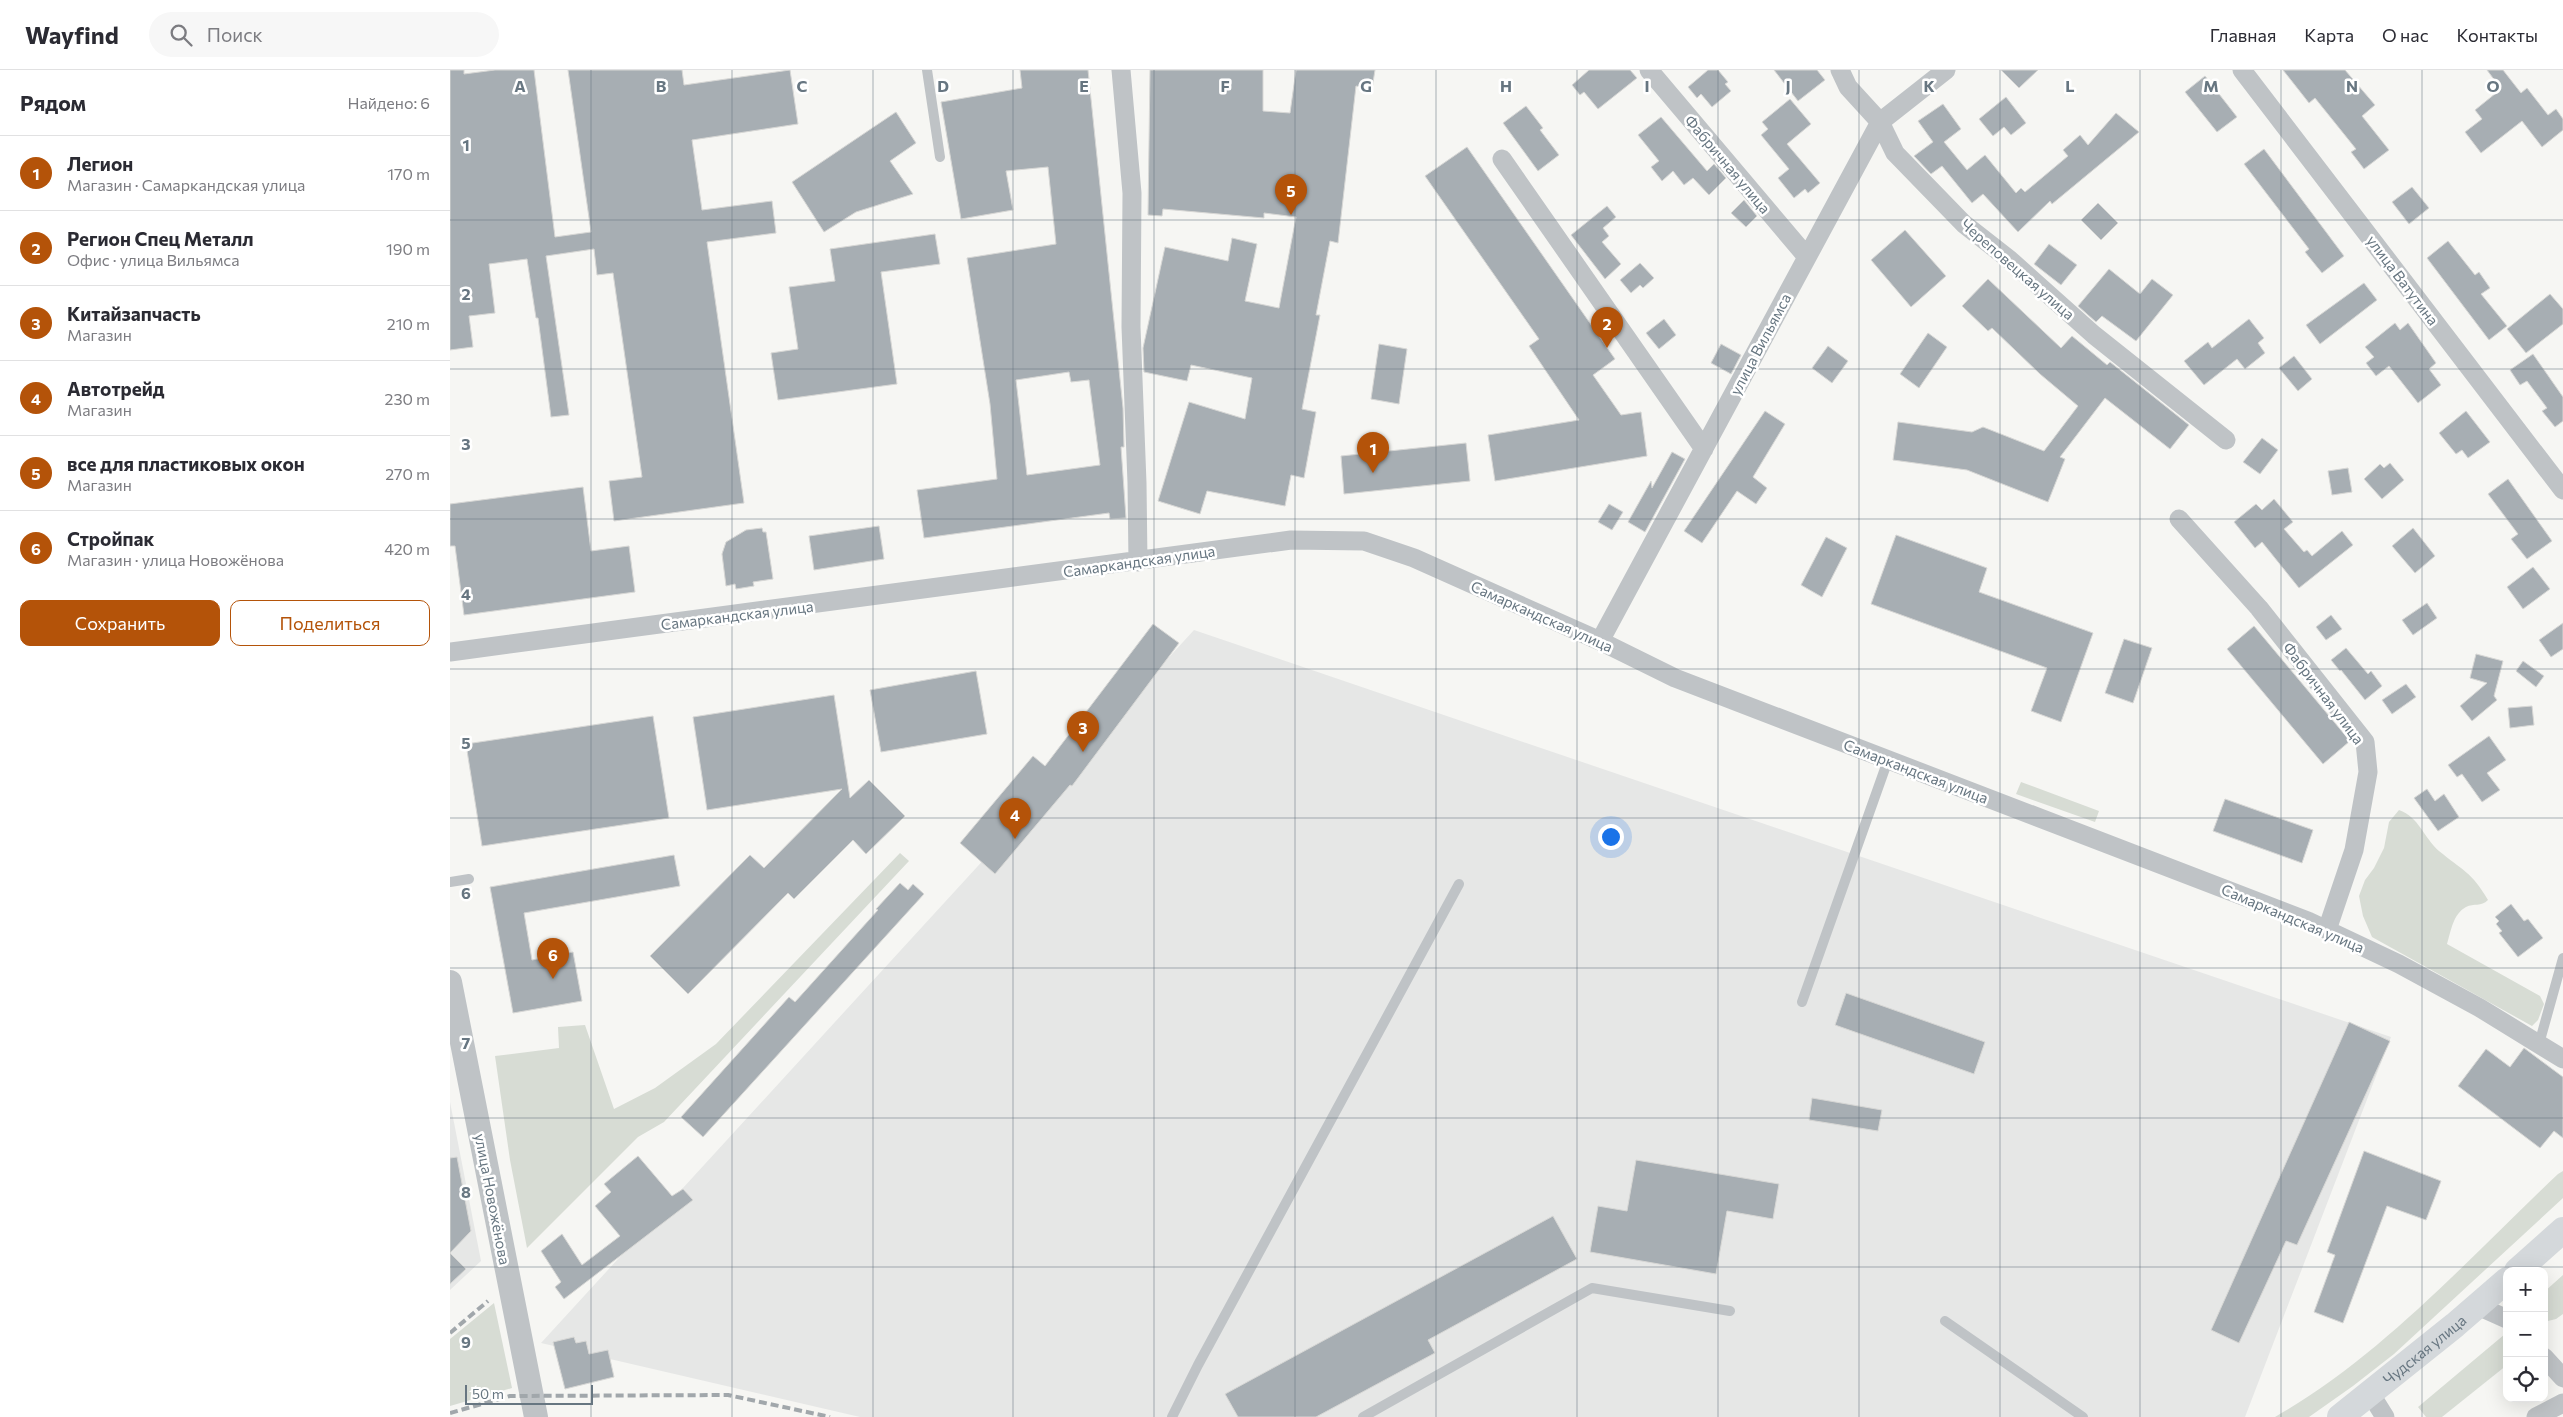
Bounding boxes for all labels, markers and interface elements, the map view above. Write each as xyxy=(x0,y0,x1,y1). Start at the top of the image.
search box xyxy=(149,12,499,57)
text: Wayfind xyxy=(25,20,119,49)
icon: search xyxy=(167,21,195,49)
text: Поиск xyxy=(207,23,263,46)
text: Главная xyxy=(2210,24,2276,46)
text: Карта xyxy=(2304,24,2354,46)
text: О нас xyxy=(2382,24,2429,46)
text: Контакты xyxy=(2457,24,2538,46)
text: A xyxy=(514,76,526,95)
text: B xyxy=(656,76,667,95)
text: C xyxy=(797,76,808,95)
text: D xyxy=(937,76,949,95)
text: E xyxy=(1079,76,1089,95)
text: F xyxy=(1220,76,1230,95)
text: G xyxy=(1360,76,1372,95)
text: H xyxy=(1500,76,1512,95)
text: I xyxy=(1644,76,1650,95)
text: J xyxy=(1785,76,1791,95)
text: K xyxy=(1923,76,1935,95)
text: L xyxy=(2065,76,2075,95)
text: M xyxy=(2203,76,2219,95)
text: N xyxy=(2346,76,2358,95)
text: O xyxy=(2486,76,2500,95)
text: Рядом xyxy=(20,90,86,115)
text: Найдено: 6 xyxy=(347,93,430,112)
street label: Фабричная улица xyxy=(1682,111,1774,217)
text: 1 xyxy=(462,135,470,154)
text: Легион xyxy=(67,152,133,175)
text: 1 xyxy=(32,164,40,183)
text: 170 m xyxy=(387,164,430,183)
pin: 5 xyxy=(1275,174,1307,215)
text: Магазин · Самаркандская улица xyxy=(67,175,305,194)
street label: Череповецкая улица xyxy=(1958,215,2078,323)
text: Регион Спец Металл xyxy=(67,227,254,250)
street label: улица Ватутина xyxy=(2363,231,2443,329)
text: 2 xyxy=(31,239,41,258)
text: 190 m xyxy=(386,239,430,258)
text: Офис · улица Вильямса xyxy=(67,250,239,269)
text: 2 xyxy=(461,284,471,303)
street label: улица Вильямса xyxy=(1726,290,1794,398)
text: Китайзапчасть xyxy=(67,302,201,325)
pin: 2 xyxy=(1591,307,1623,348)
text: 3 xyxy=(31,314,41,333)
text: 210 m xyxy=(387,314,430,333)
text: Магазин xyxy=(67,325,132,344)
text: Автотрейд xyxy=(67,377,165,400)
text: 4 xyxy=(31,389,41,408)
text: 230 m xyxy=(385,389,430,408)
text: Магазин xyxy=(67,400,132,419)
pin: 1 xyxy=(1357,432,1389,473)
text: 3 xyxy=(461,434,471,453)
text: все для пластиковых окон xyxy=(67,452,305,475)
text: 5 xyxy=(31,464,41,483)
text: 270 m xyxy=(385,464,430,483)
text: Магазин xyxy=(67,475,132,494)
text: Стройпак xyxy=(67,527,154,550)
text: 6 xyxy=(31,539,41,558)
text: 420 m xyxy=(384,539,430,558)
street label: Самаркандская улица xyxy=(1062,541,1216,581)
text: Магазин · улица Новожёнова xyxy=(67,550,284,569)
street label: Самаркандская улица xyxy=(1468,577,1616,655)
text: 4 xyxy=(461,584,471,603)
street label: Самаркандская улица xyxy=(660,597,814,633)
button: Сохранить xyxy=(20,600,220,646)
button: Поделиться xyxy=(230,600,430,646)
street label: Фабричная улица xyxy=(2280,638,2368,748)
pin: 3 xyxy=(1067,711,1099,752)
text: 5 xyxy=(461,733,471,752)
street label: Самаркандская улица xyxy=(1841,735,1991,807)
pin: 4 xyxy=(999,798,1031,839)
your location xyxy=(1598,824,1624,850)
street label: Самаркандская улица xyxy=(2219,880,2367,956)
text: 6 xyxy=(461,883,471,902)
pin: 6 xyxy=(537,938,569,979)
text: 7 xyxy=(462,1033,471,1052)
street label: улица Новожёнова xyxy=(471,1132,515,1266)
text: 8 xyxy=(461,1182,471,1201)
map controls xyxy=(2503,1267,2548,1402)
button: + xyxy=(2503,1267,2548,1312)
street label: Чудская улица xyxy=(2379,1311,2469,1388)
button: − xyxy=(2503,1312,2548,1357)
text: 9 xyxy=(461,1332,471,1351)
button: locate xyxy=(2503,1357,2548,1402)
scale bar xyxy=(465,1382,592,1405)
text: 50 m xyxy=(472,1385,504,1402)

